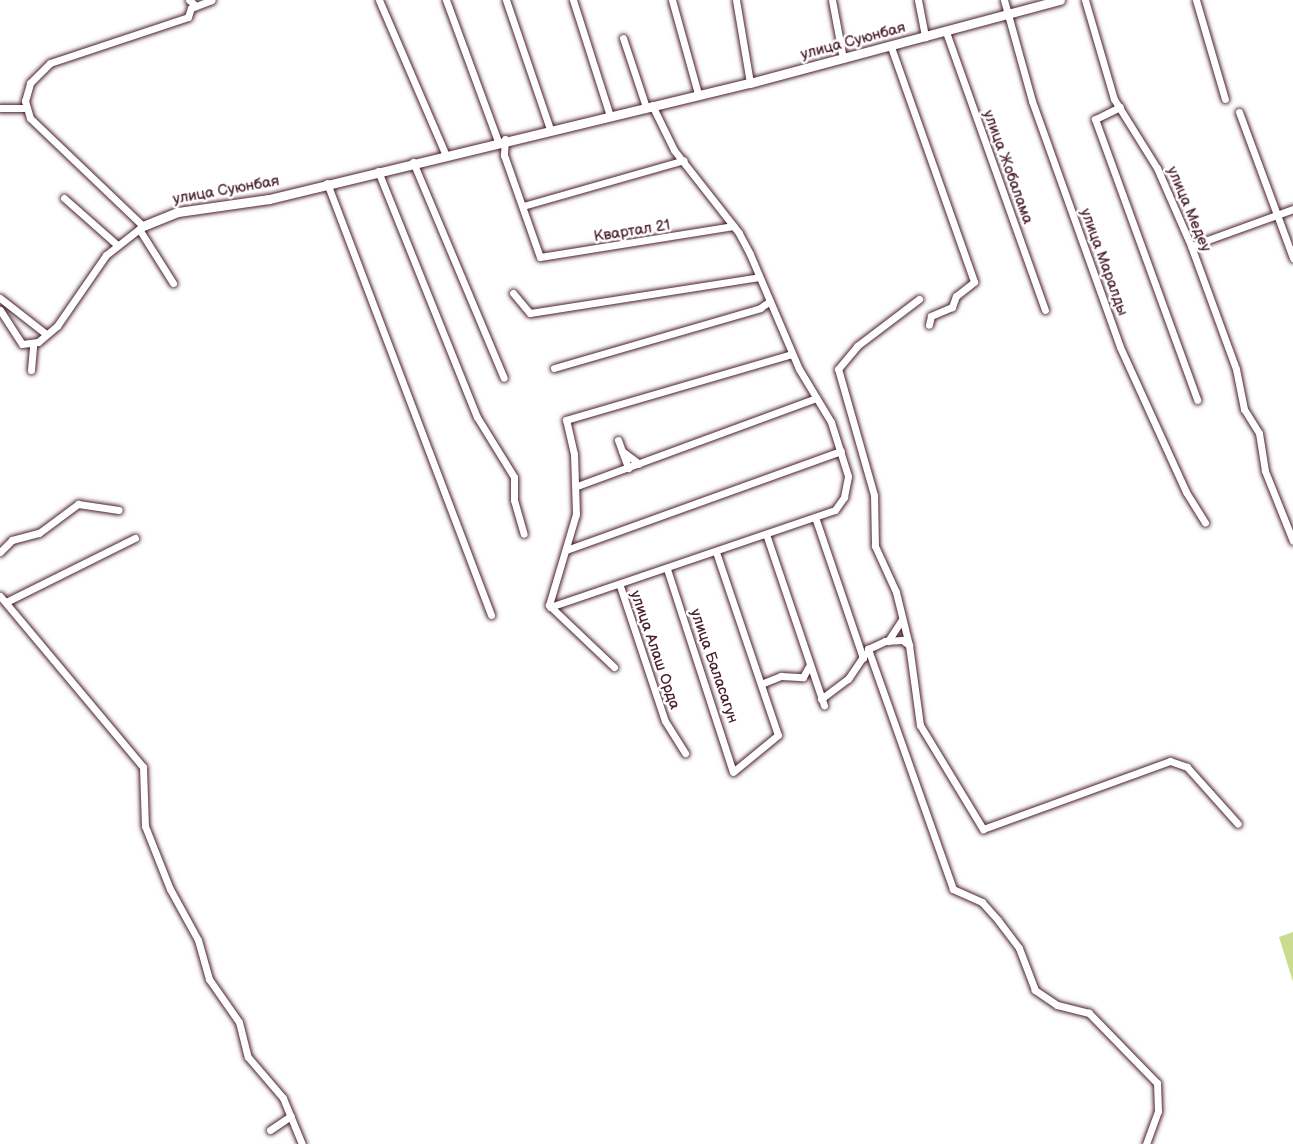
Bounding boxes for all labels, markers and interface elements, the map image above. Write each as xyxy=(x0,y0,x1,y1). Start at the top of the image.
street label: улица Суюнбая xyxy=(799,18,907,64)
street label: улица Жобалама xyxy=(979,108,1037,226)
street label: улица Медеу xyxy=(1163,164,1215,254)
street label: улица Суюнбая xyxy=(171,172,281,208)
street label: улица Маралды xyxy=(1076,206,1132,318)
street label: Квартал 21 xyxy=(593,216,671,246)
street label: улица Алаш Орда xyxy=(626,588,684,712)
street label: улица Баласагун xyxy=(686,606,742,726)

